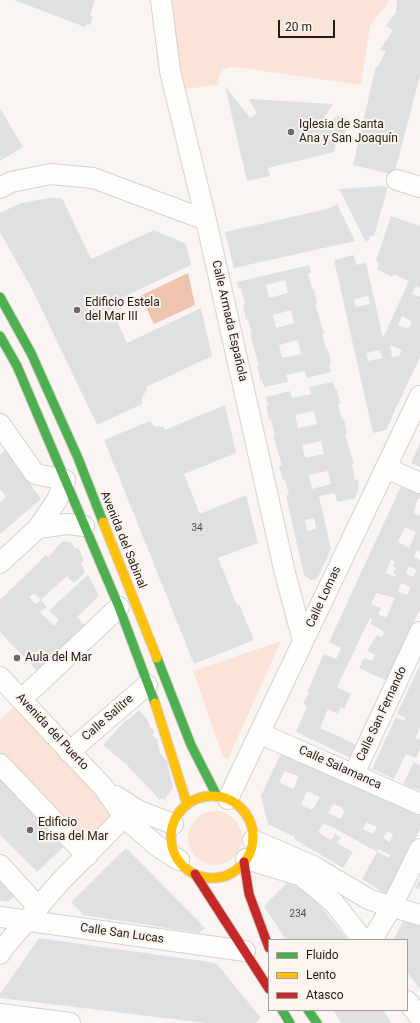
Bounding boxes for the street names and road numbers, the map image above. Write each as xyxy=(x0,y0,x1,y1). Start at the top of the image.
street label: Calle Armada Española xyxy=(208,259,250,383)
street label: Avenida del Sabinal xyxy=(97,489,149,591)
street label: Calle Lomas xyxy=(304,564,344,630)
street label: Calle San Fernando xyxy=(354,664,410,764)
street label: Avenida del Puerto xyxy=(13,691,91,773)
street label: Calle Salitre xyxy=(79,692,137,744)
street label: Calle Salamanca xyxy=(296,743,384,793)
street label: Calle San Lucas xyxy=(79,921,165,947)

